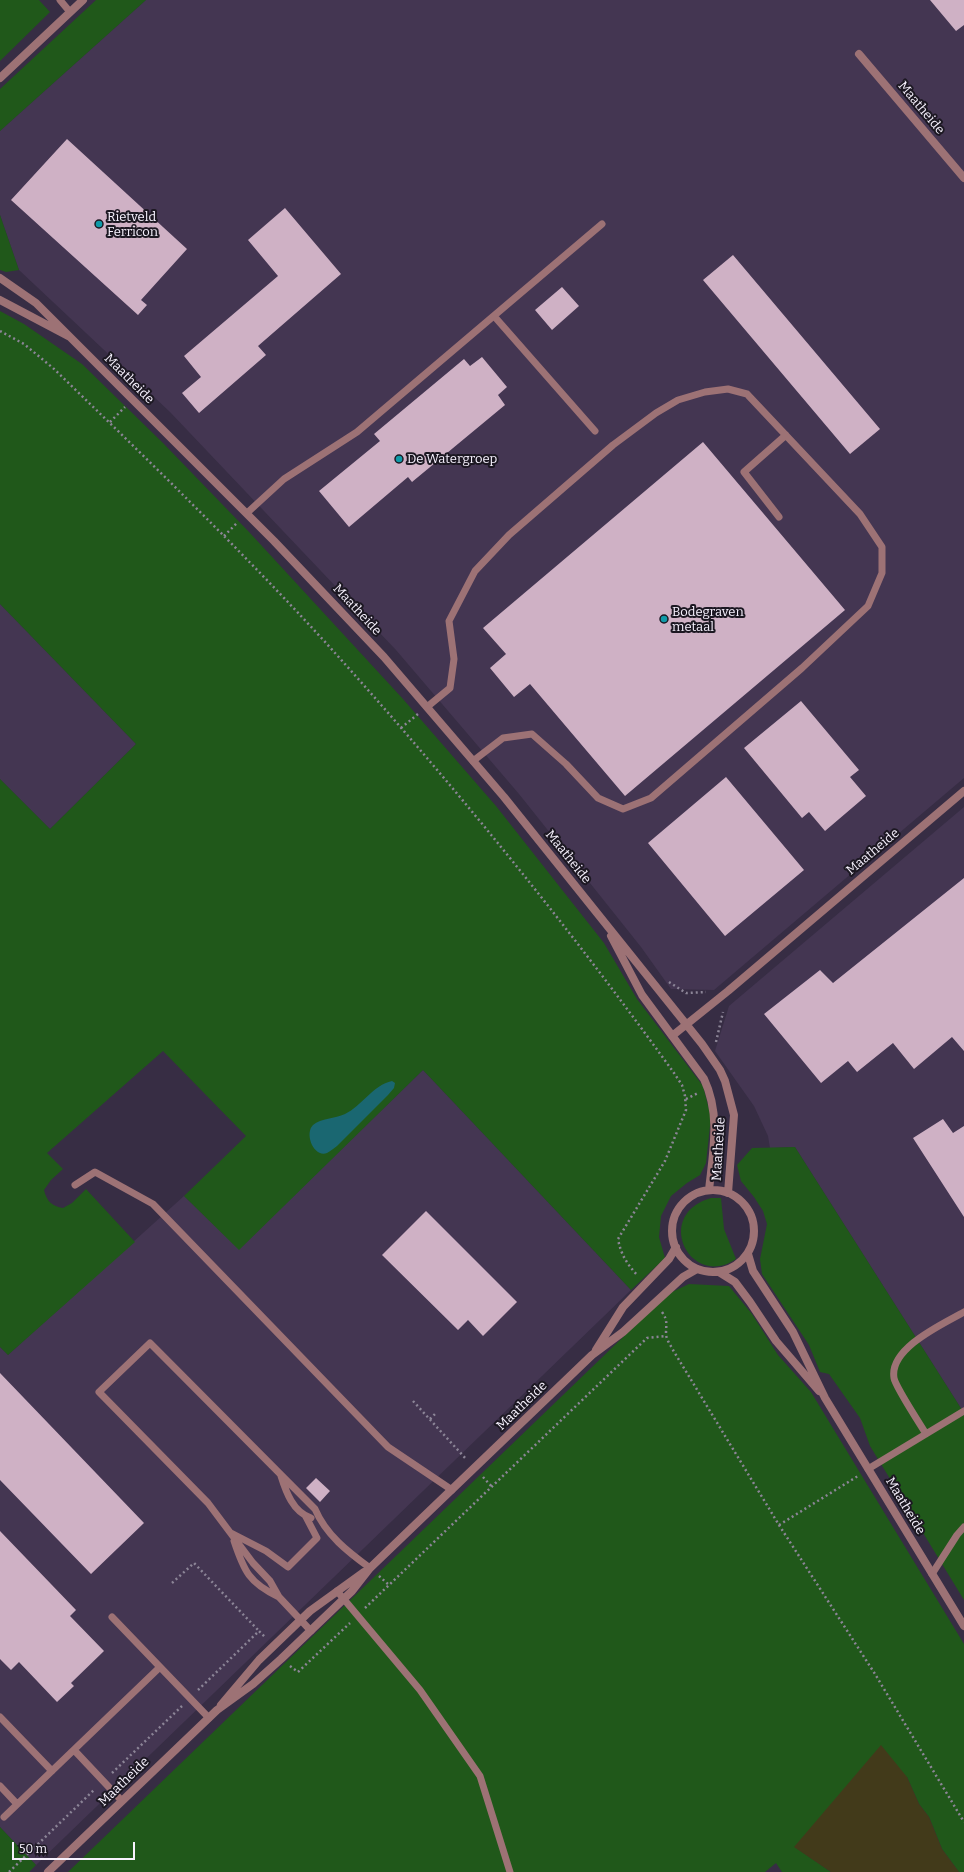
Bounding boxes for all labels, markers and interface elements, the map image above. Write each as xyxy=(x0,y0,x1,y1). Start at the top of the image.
street label: Maatheide xyxy=(894,78,948,138)
place label: Rietveld Ferricon xyxy=(107,209,158,240)
marker: Rietveld Ferricon xyxy=(94,219,104,229)
street label: Maatheide xyxy=(101,351,157,407)
place label: De Watergroep xyxy=(407,451,497,467)
marker: De Watergroep xyxy=(394,454,404,464)
street label: Maatheide xyxy=(329,581,385,639)
place label: Bodegraven metaal xyxy=(672,604,744,635)
marker: Bodegraven metaal xyxy=(659,614,669,624)
street label: Maatheide xyxy=(843,825,903,879)
street label: Maatheide xyxy=(542,827,594,887)
street label: Maatheide xyxy=(709,1117,729,1181)
street label: Maatheide xyxy=(494,1378,550,1434)
street label: Maatheide xyxy=(882,1475,928,1537)
street label: Maatheide xyxy=(96,1754,152,1810)
scale bar xyxy=(14,1834,137,1860)
text: 50 m xyxy=(19,1842,47,1856)

